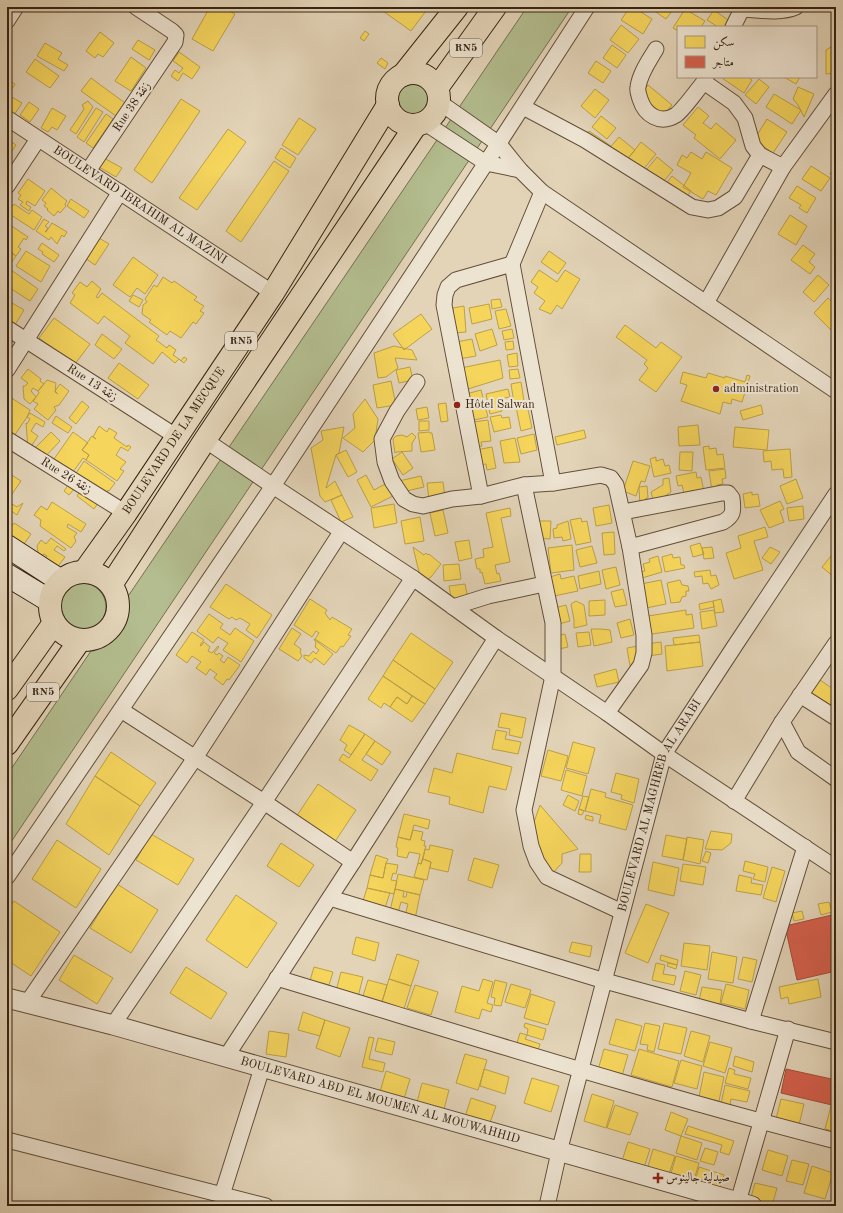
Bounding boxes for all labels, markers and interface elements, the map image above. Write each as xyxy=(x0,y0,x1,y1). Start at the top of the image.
legend xyxy=(677,26,817,78)
text: سكن xyxy=(713,36,734,51)
road number: RN5 xyxy=(450,39,482,57)
text: متاجر xyxy=(711,57,734,69)
street label: Rue 38 زنقة xyxy=(111,80,153,134)
street label: BOULEVARD IBRAHIM AL MAZINI xyxy=(51,144,229,267)
road number: RN5 xyxy=(225,332,257,350)
street label: Rue 13 زنقة xyxy=(65,362,119,404)
street label: BOULEVARD DE LA MECQUE xyxy=(121,365,227,517)
place label: administration xyxy=(724,383,799,395)
marker: administration xyxy=(711,384,721,394)
place label: Hôtel Salwan xyxy=(465,399,535,411)
marker: Hôtel Salwan xyxy=(452,400,462,410)
street label: Rue 26 زنقة xyxy=(39,456,94,496)
road number: RN5 xyxy=(27,683,59,701)
street label: BOULEVARD AL MAGHREB AL ARABI xyxy=(617,697,704,913)
street label: BOULEVARD ABD EL MOUMEN AL MOUWAHHID xyxy=(239,1055,521,1146)
place label: صيدلية جالينوس xyxy=(666,1172,730,1185)
marker: صيدلية جالينوس xyxy=(653,1173,663,1183)

